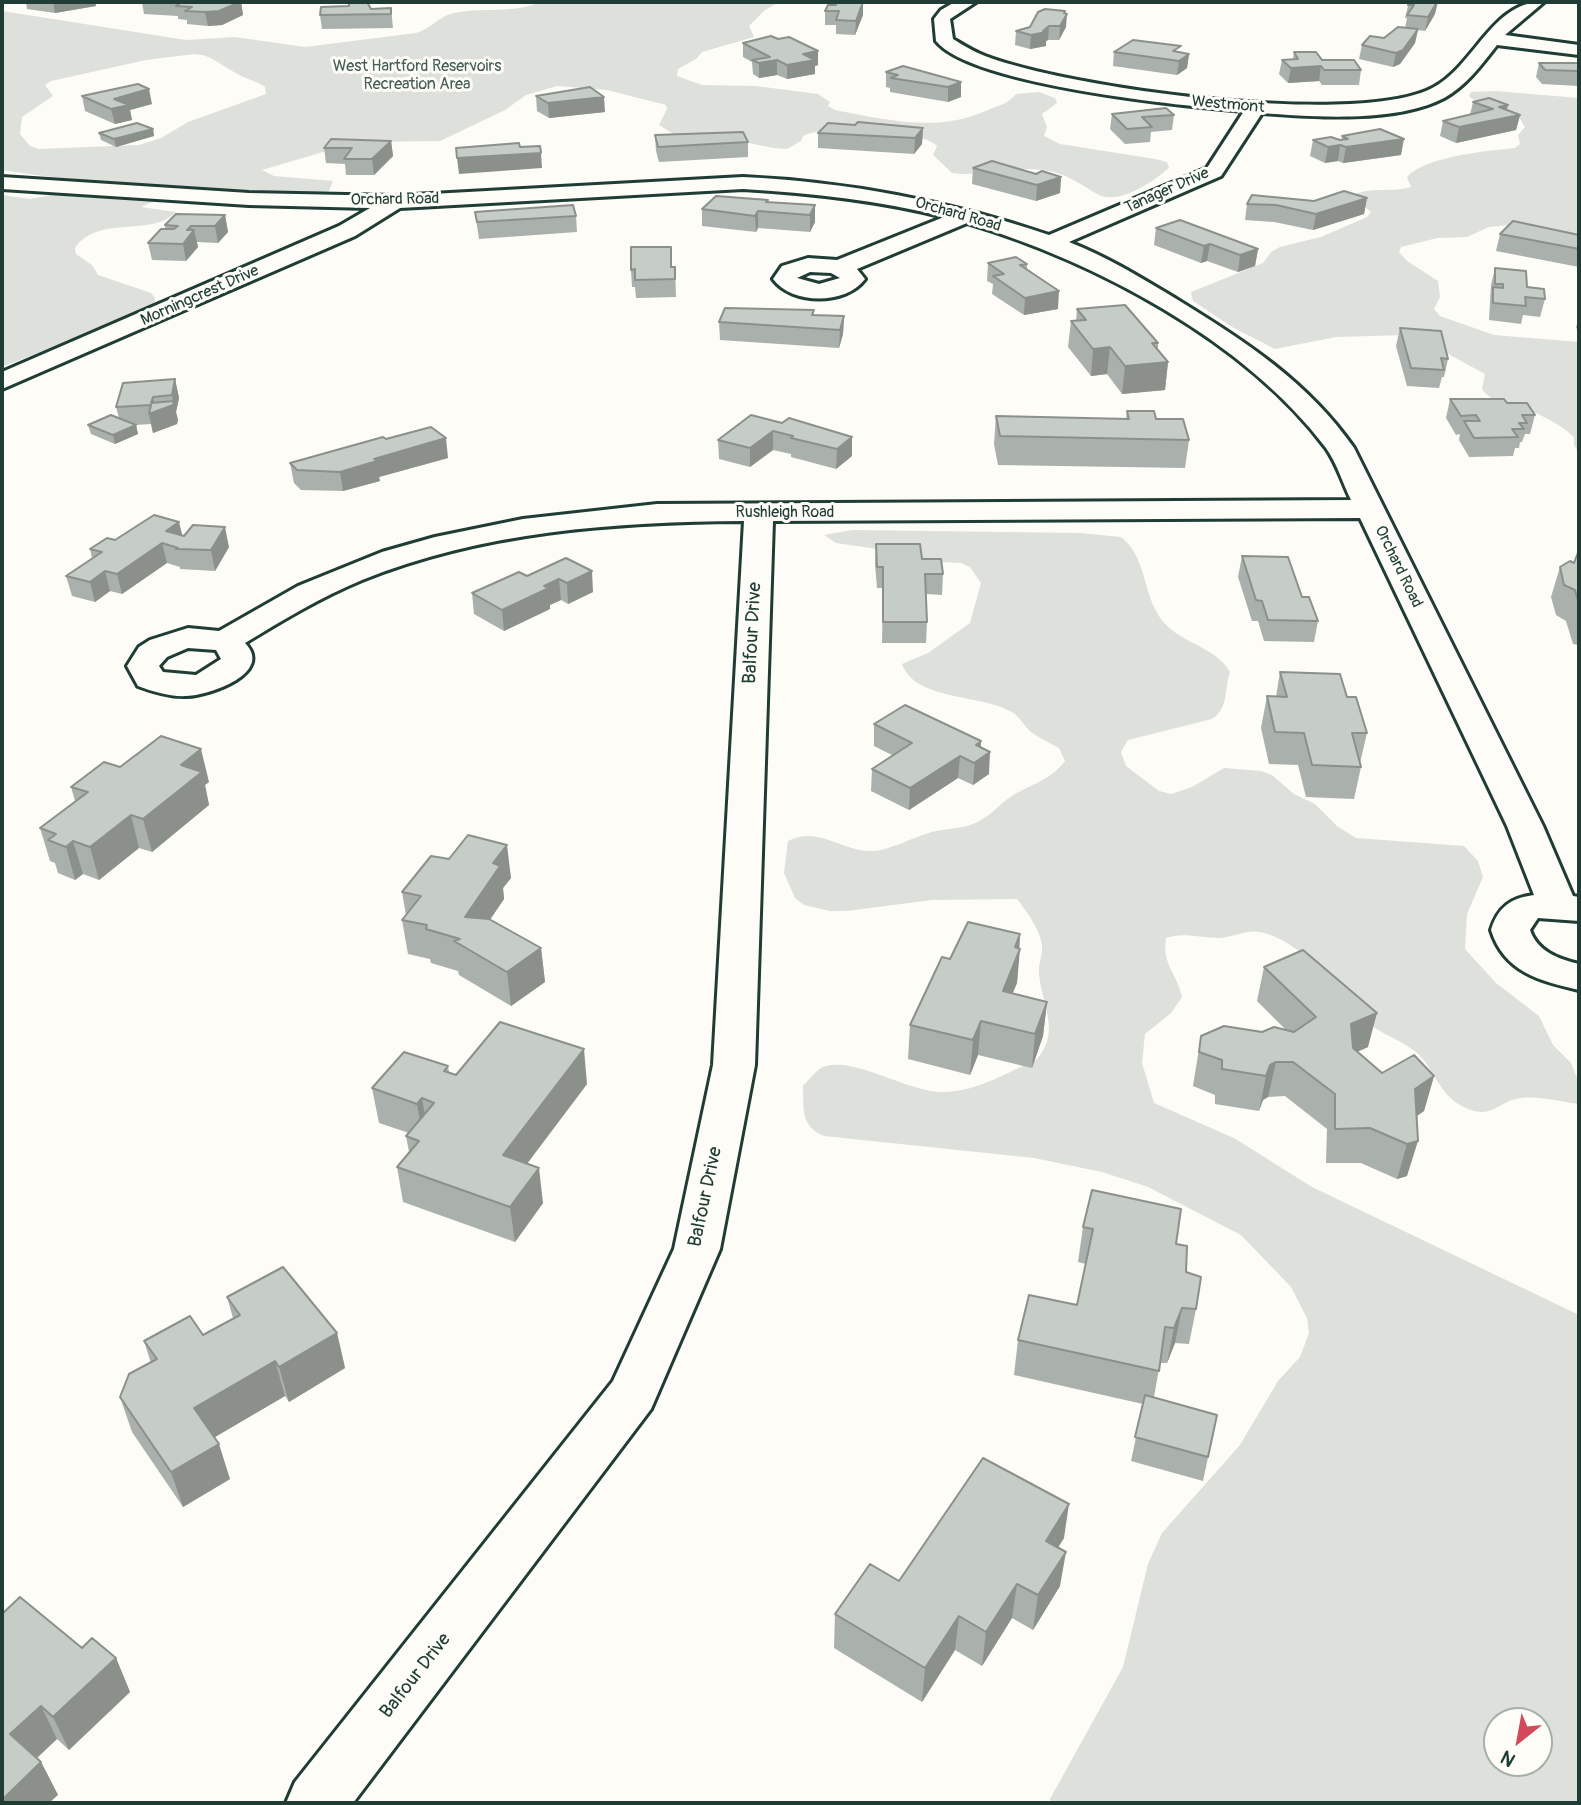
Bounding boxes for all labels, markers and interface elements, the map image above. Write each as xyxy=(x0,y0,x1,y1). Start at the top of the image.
park label: West Hartford Reservoirs Recreation Area xyxy=(333,57,501,95)
street label: Westmont xyxy=(1191,92,1265,118)
street label: Tanager Drive xyxy=(1122,164,1212,218)
street label: Orchard Road xyxy=(350,190,440,210)
street label: Orchard Road xyxy=(913,194,1003,236)
street label: Morningcrest Drive xyxy=(138,261,262,331)
street label: Rushleigh Road xyxy=(736,503,834,523)
street label: Orchard Road xyxy=(1370,523,1426,611)
street label: Balfour Drive xyxy=(739,582,767,684)
street label: Balfour Drive xyxy=(684,1145,728,1249)
street label: Balfour Drive xyxy=(376,1629,456,1723)
north arrow xyxy=(1483,1707,1553,1777)
text: N xyxy=(1497,1745,1520,1772)

